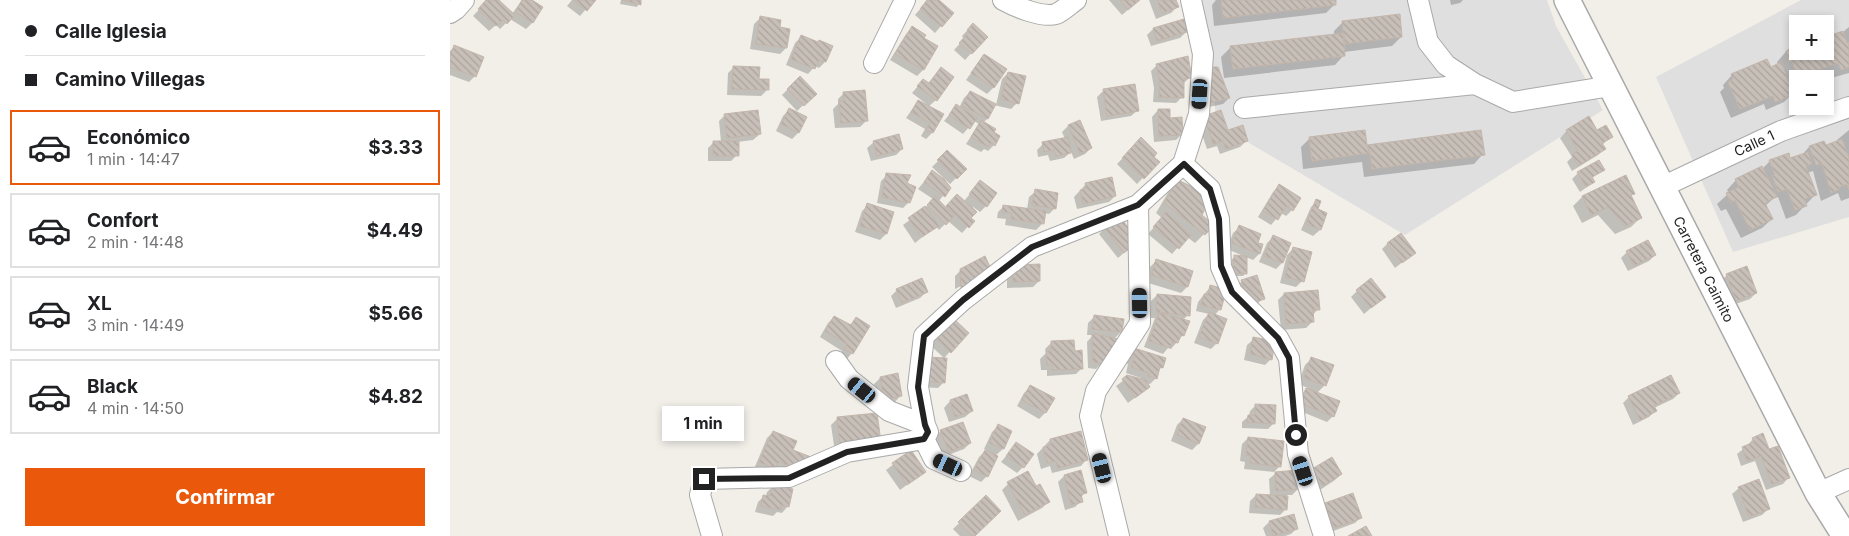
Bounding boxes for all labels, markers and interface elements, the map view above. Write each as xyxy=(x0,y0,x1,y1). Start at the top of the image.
map controls xyxy=(1789,15,1834,115)
button: + xyxy=(1789,15,1834,60)
text: Calle Iglesia xyxy=(55,20,167,43)
text: Camino Villegas xyxy=(55,68,205,91)
button: − xyxy=(1789,70,1834,115)
car xyxy=(1191,79,1208,109)
icon: car xyxy=(27,125,72,170)
text: Económico xyxy=(87,126,190,149)
street label: Calle 1 xyxy=(1731,126,1777,160)
text: $3.33 xyxy=(368,136,423,159)
text: 1 min · 14:47 xyxy=(87,149,180,169)
icon: car xyxy=(27,208,72,253)
text: Confort xyxy=(87,209,158,232)
street label: Carretera Caimito xyxy=(1670,213,1738,325)
text: $4.49 xyxy=(367,219,423,242)
text: 2 min · 14:48 xyxy=(87,232,184,252)
car xyxy=(1132,288,1147,318)
icon: car xyxy=(27,291,72,336)
text: XL xyxy=(87,292,112,315)
text: $5.66 xyxy=(368,302,423,325)
text: 3 min · 14:49 xyxy=(87,315,184,335)
icon: car xyxy=(27,374,72,419)
text: Black xyxy=(87,375,138,398)
car xyxy=(845,375,878,405)
text: $4.82 xyxy=(368,385,423,408)
text: 4 min · 14:50 xyxy=(87,398,184,418)
callout: 1 min xyxy=(663,406,745,442)
text: 1 min xyxy=(683,413,723,433)
route start xyxy=(1285,424,1307,446)
car xyxy=(931,452,964,478)
car xyxy=(1091,452,1112,484)
car xyxy=(1291,454,1314,488)
button: Confirmar xyxy=(25,468,425,526)
route end xyxy=(693,468,715,490)

